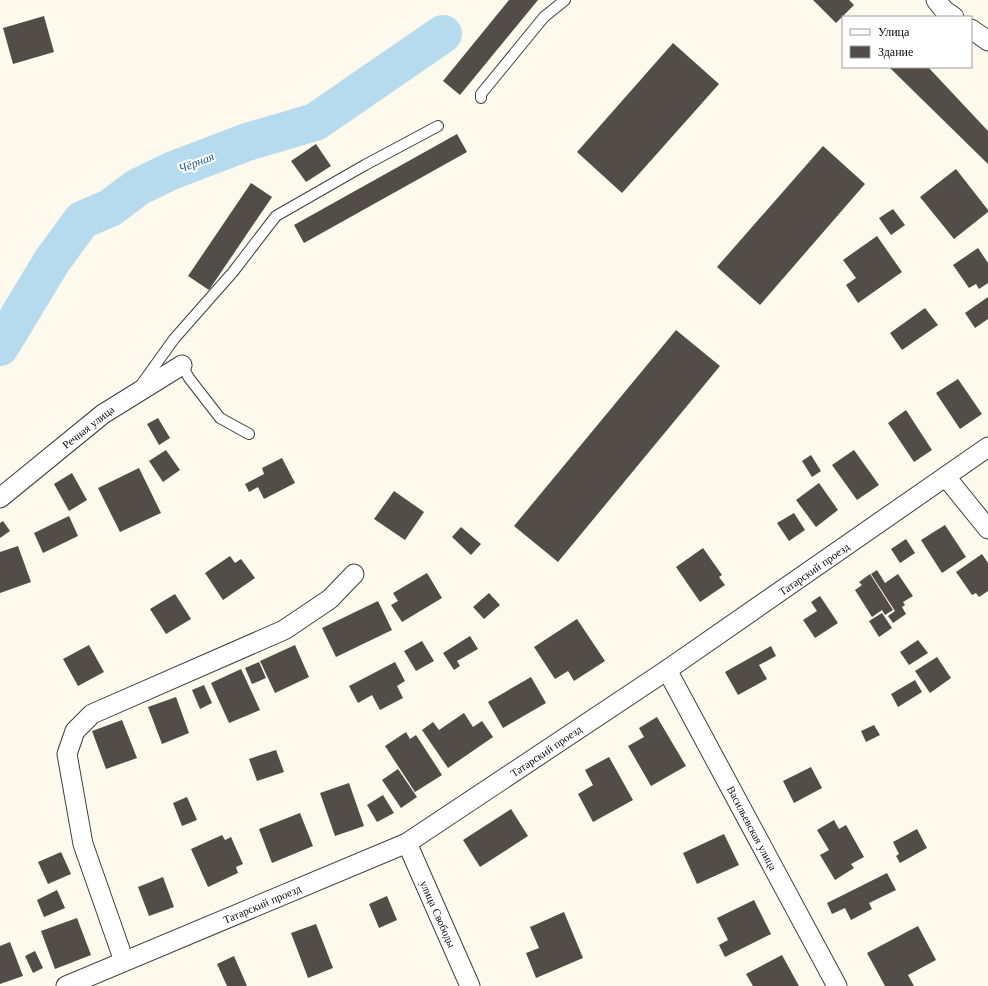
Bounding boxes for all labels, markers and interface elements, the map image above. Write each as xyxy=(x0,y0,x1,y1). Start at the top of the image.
legend xyxy=(842,16,972,68)
text: Улица xyxy=(878,24,910,39)
text: Здание xyxy=(878,44,913,59)
water label: Чёрная xyxy=(176,148,216,176)
street label: Речная улица xyxy=(59,402,117,452)
street label: Татарский проезд xyxy=(776,539,852,599)
street label: Татарский проезд xyxy=(508,722,585,780)
street label: Васильевская улица xyxy=(724,783,780,873)
street label: улица Свободы xyxy=(417,878,459,950)
street label: Татарский проезд xyxy=(221,881,303,927)

